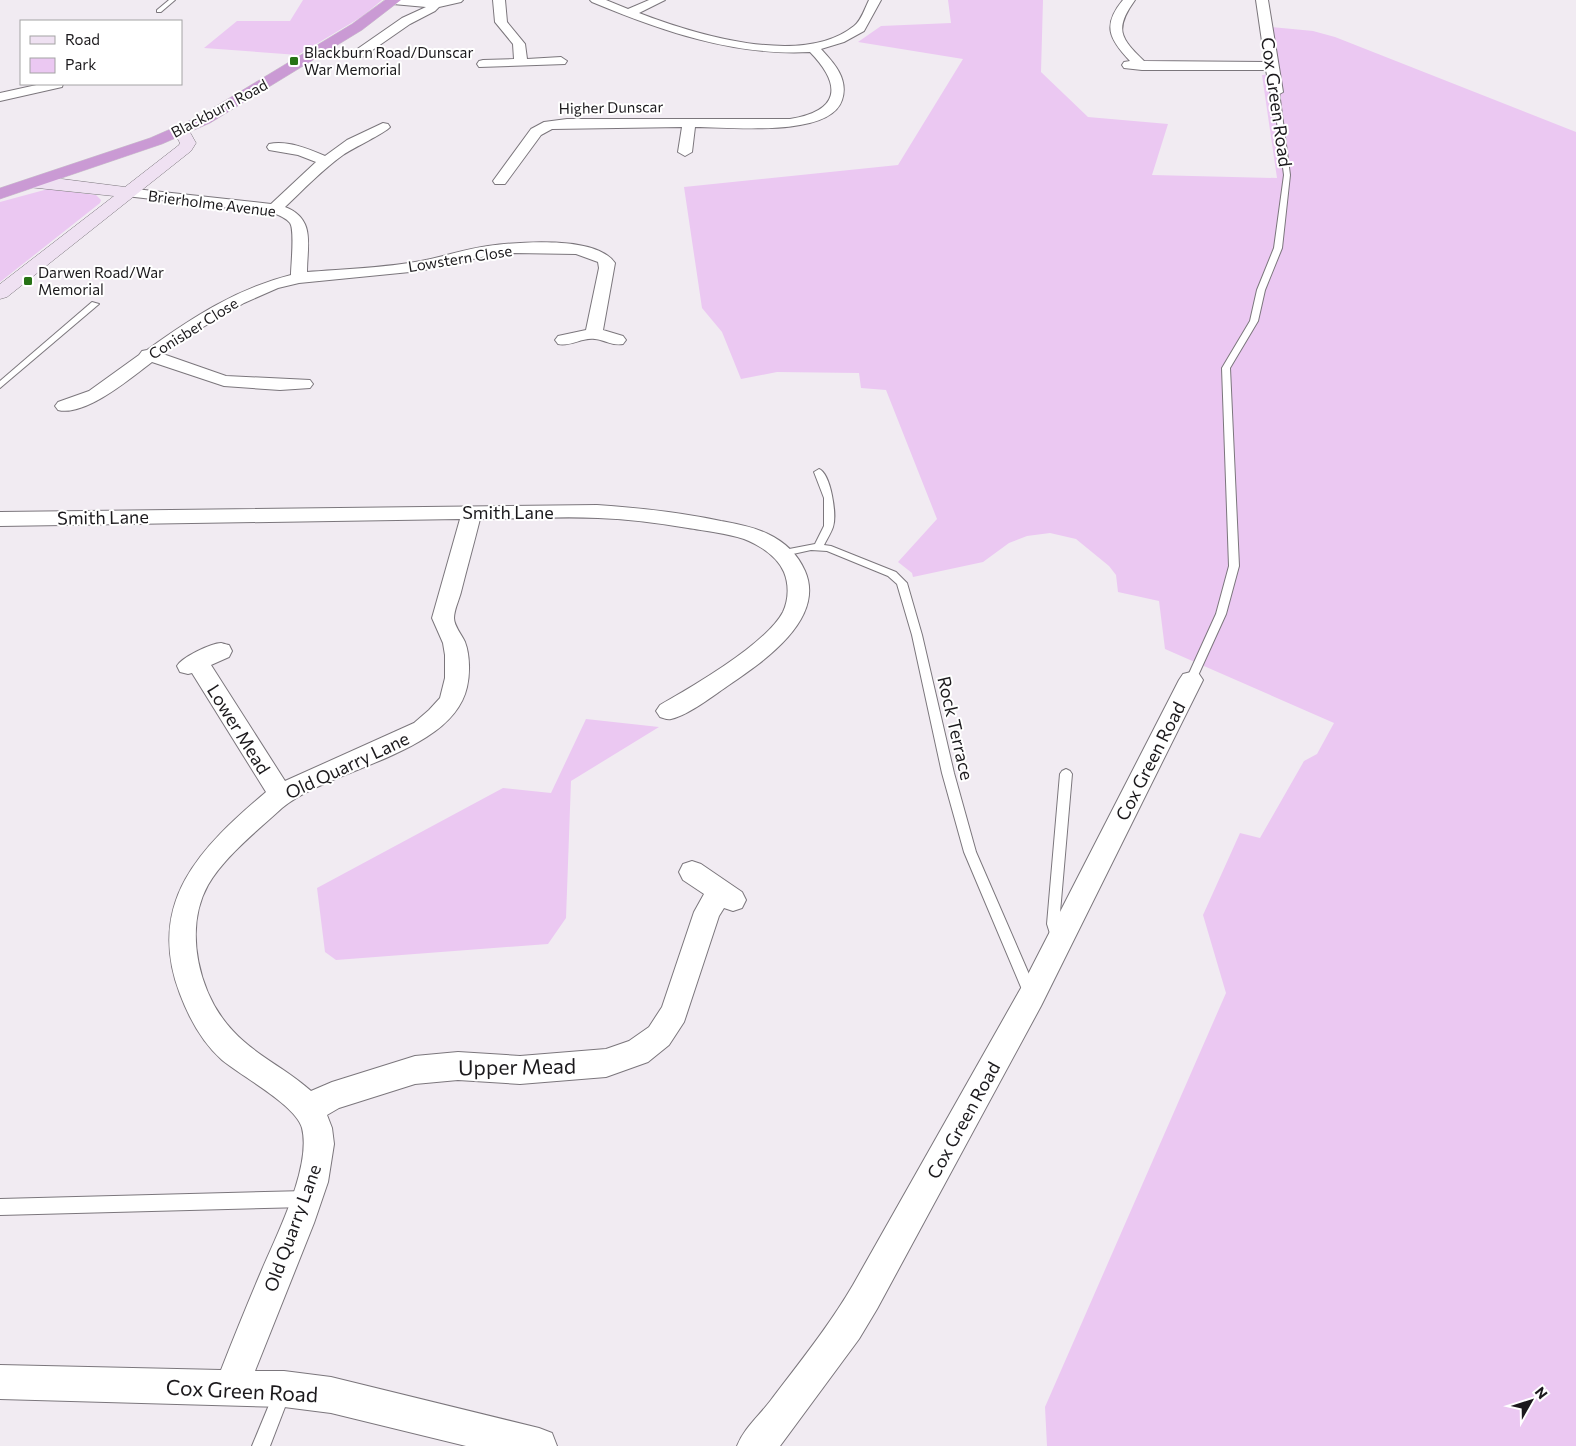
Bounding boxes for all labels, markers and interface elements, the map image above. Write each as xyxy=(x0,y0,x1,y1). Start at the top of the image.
legend xyxy=(20,20,182,85)
text: Road xyxy=(65,30,100,48)
street label: Cox Green Road xyxy=(1257,36,1297,168)
place label: Blackburn Road/Dunscar War Memorial xyxy=(304,43,473,78)
text: Park xyxy=(65,55,96,73)
marker: Blackburn Road/Dunscar War Memorial xyxy=(288,55,300,67)
street label: Blackburn Road xyxy=(168,75,270,141)
street label: Higher Dunscar xyxy=(558,97,664,117)
street label: Brierholme Avenue xyxy=(147,186,277,220)
street label: Lowstern Close xyxy=(407,241,513,275)
place label: Darwen Road/War Memorial xyxy=(38,263,164,298)
marker: Darwen Road/War Memorial xyxy=(22,275,34,287)
street label: Conisber Close xyxy=(145,293,241,363)
street label: Smith Lane xyxy=(462,501,554,523)
street label: Smith Lane xyxy=(57,505,149,529)
street label: Rock Terrace xyxy=(933,674,979,782)
street label: Lower Mead xyxy=(203,680,275,778)
street label: Cox Green Road xyxy=(1111,698,1189,824)
street label: Old Quarry Lane xyxy=(282,727,412,803)
street label: Upper Mead xyxy=(458,1052,576,1080)
street label: Cox Green Road xyxy=(922,1058,1004,1182)
street label: Old Quarry Lane xyxy=(259,1161,325,1295)
street label: Cox Green Road xyxy=(165,1374,319,1406)
north arrow xyxy=(1506,1376,1556,1426)
text: N xyxy=(1532,1383,1551,1402)

